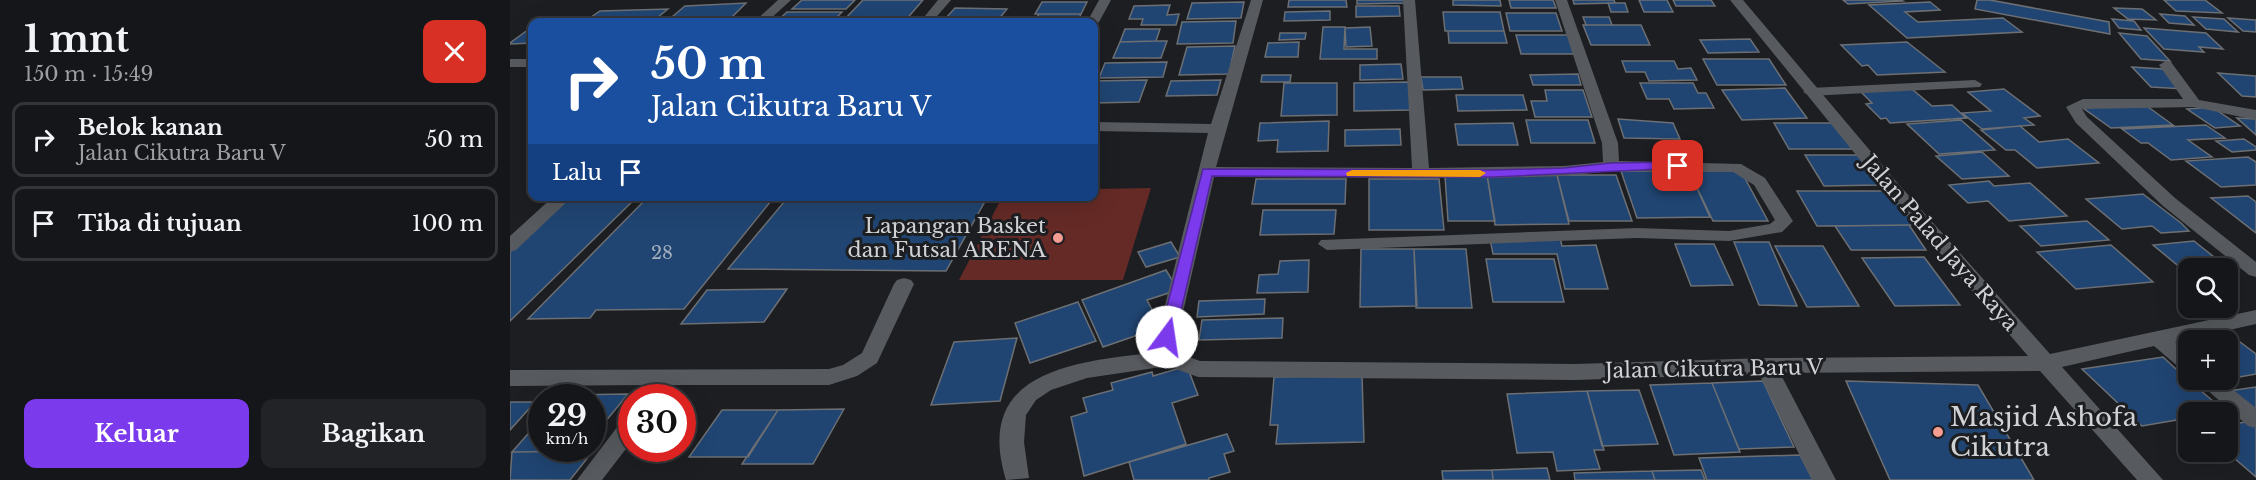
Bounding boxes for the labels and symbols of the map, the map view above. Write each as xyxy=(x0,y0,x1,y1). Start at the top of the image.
pin xyxy=(1652,140,1703,191)
street label: Jalan Palad Jaya Raya xyxy=(1855,147,2024,337)
place label: Lapangan Basket dan Futsal ARENA xyxy=(848,213,1047,263)
marker: Lapangan Basket dan Futsal ARENA xyxy=(1051,231,1065,245)
house number: 28 xyxy=(651,242,673,264)
position arrow xyxy=(1135,305,1199,369)
street label: Jalan Cikutra Baru V xyxy=(1602,354,1824,384)
speed limit sign: 30 xyxy=(618,384,696,462)
place label: Masjid Ashofa Cikutra xyxy=(1950,401,2138,463)
marker: Masjid Ashofa Cikutra xyxy=(1931,425,1945,439)

